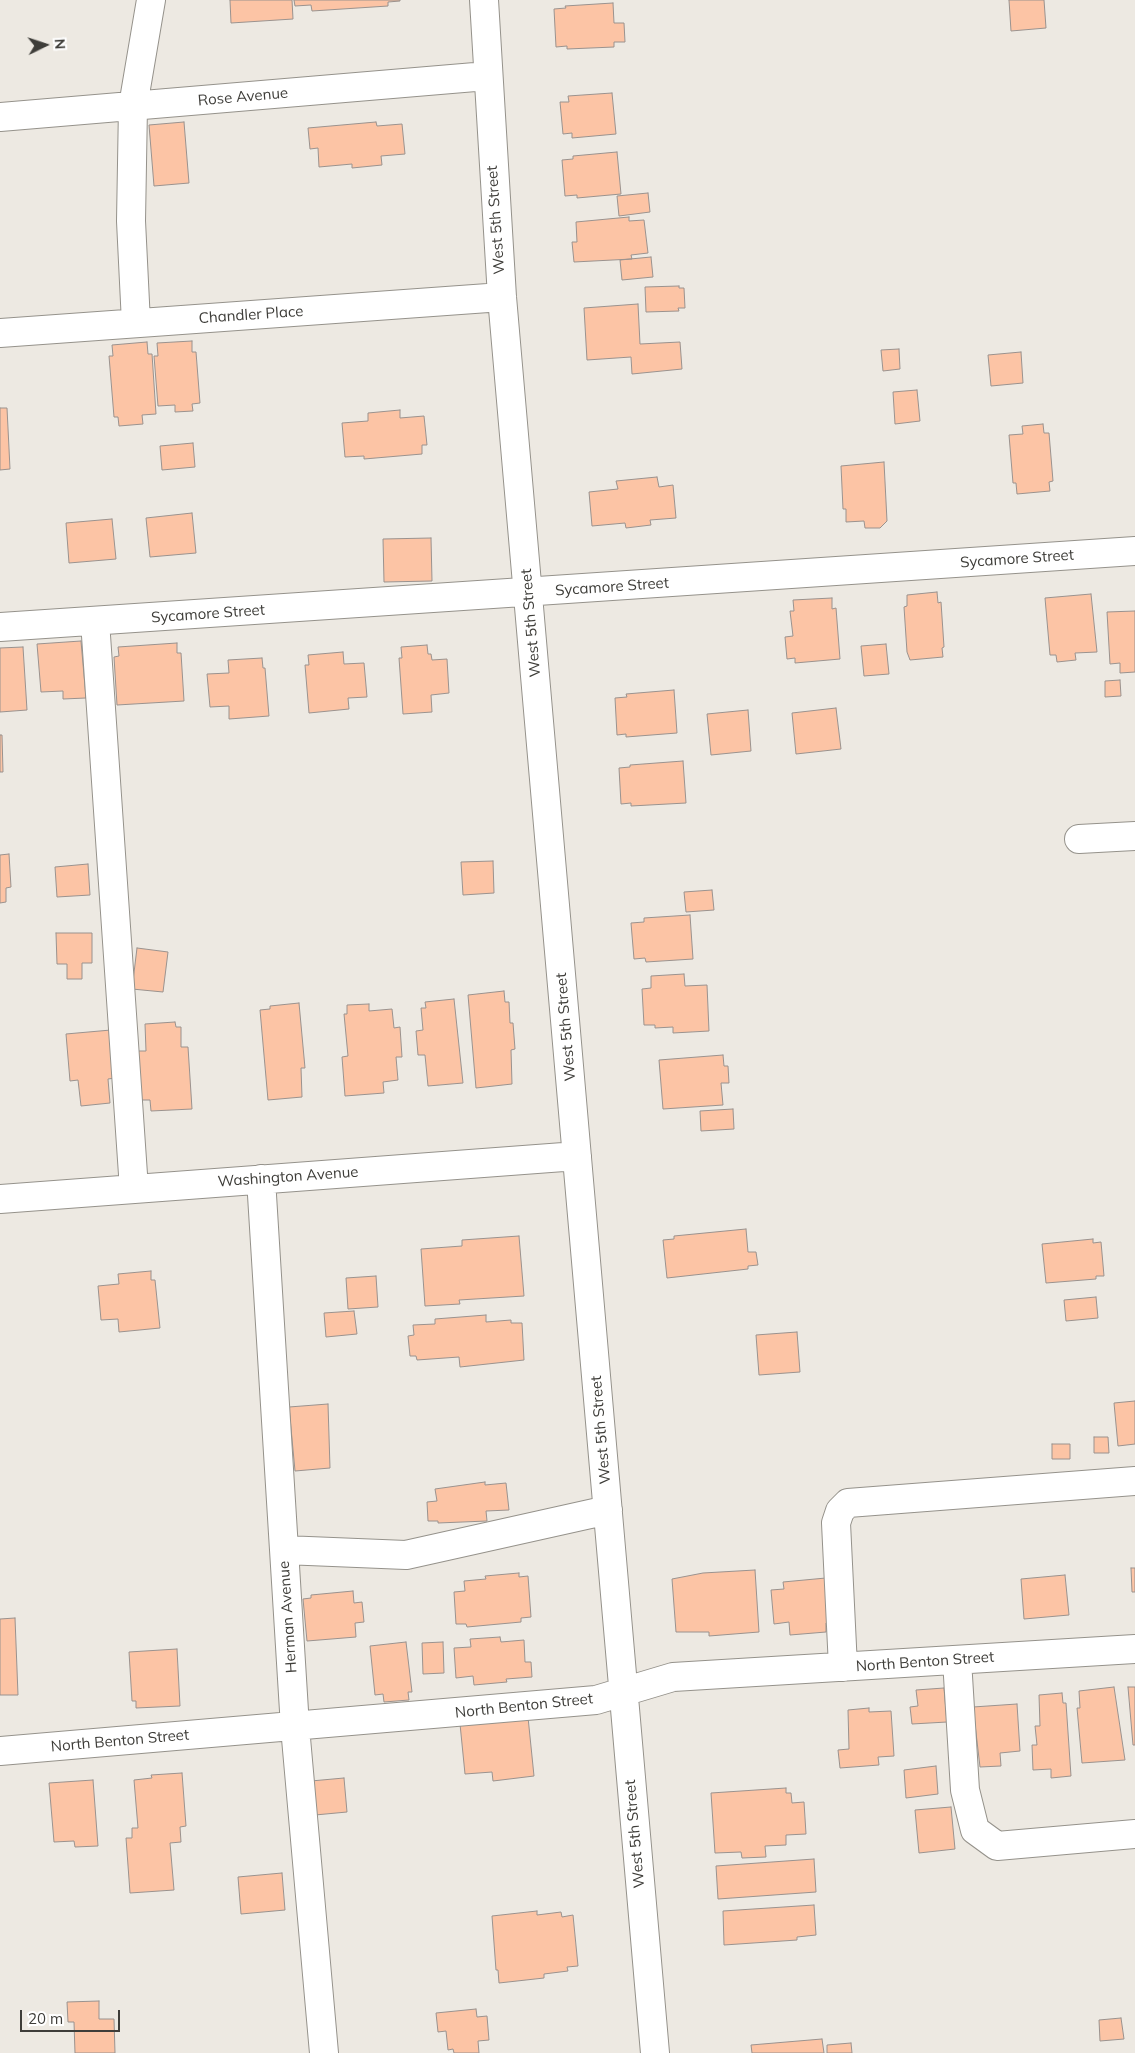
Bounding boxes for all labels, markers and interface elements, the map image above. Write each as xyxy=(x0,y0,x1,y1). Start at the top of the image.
north arrow xyxy=(20,20,70,70)
text: N xyxy=(51,38,69,50)
street label: Rose Avenue xyxy=(197,84,289,110)
street label: West 5th Street xyxy=(483,165,509,275)
street label: Chandler Place xyxy=(198,302,304,328)
street label: Sycamore Street xyxy=(959,546,1075,572)
street label: West 5th Street xyxy=(517,568,545,678)
street label: Sycamore Street xyxy=(554,574,670,600)
street label: Sycamore Street xyxy=(150,601,266,627)
street label: West 5th Street xyxy=(552,972,580,1082)
street label: Washington Avenue xyxy=(217,1163,359,1191)
street label: West 5th Street xyxy=(587,1375,615,1485)
street label: Herman Avenue xyxy=(275,1560,301,1674)
street label: North Benton Street xyxy=(855,1648,995,1676)
street label: North Benton Street xyxy=(454,1690,594,1722)
street label: North Benton Street xyxy=(50,1726,190,1756)
street label: West 5th Street xyxy=(621,1779,649,1889)
scale bar xyxy=(22,2000,122,2032)
text: 20 m xyxy=(28,2009,63,2028)

